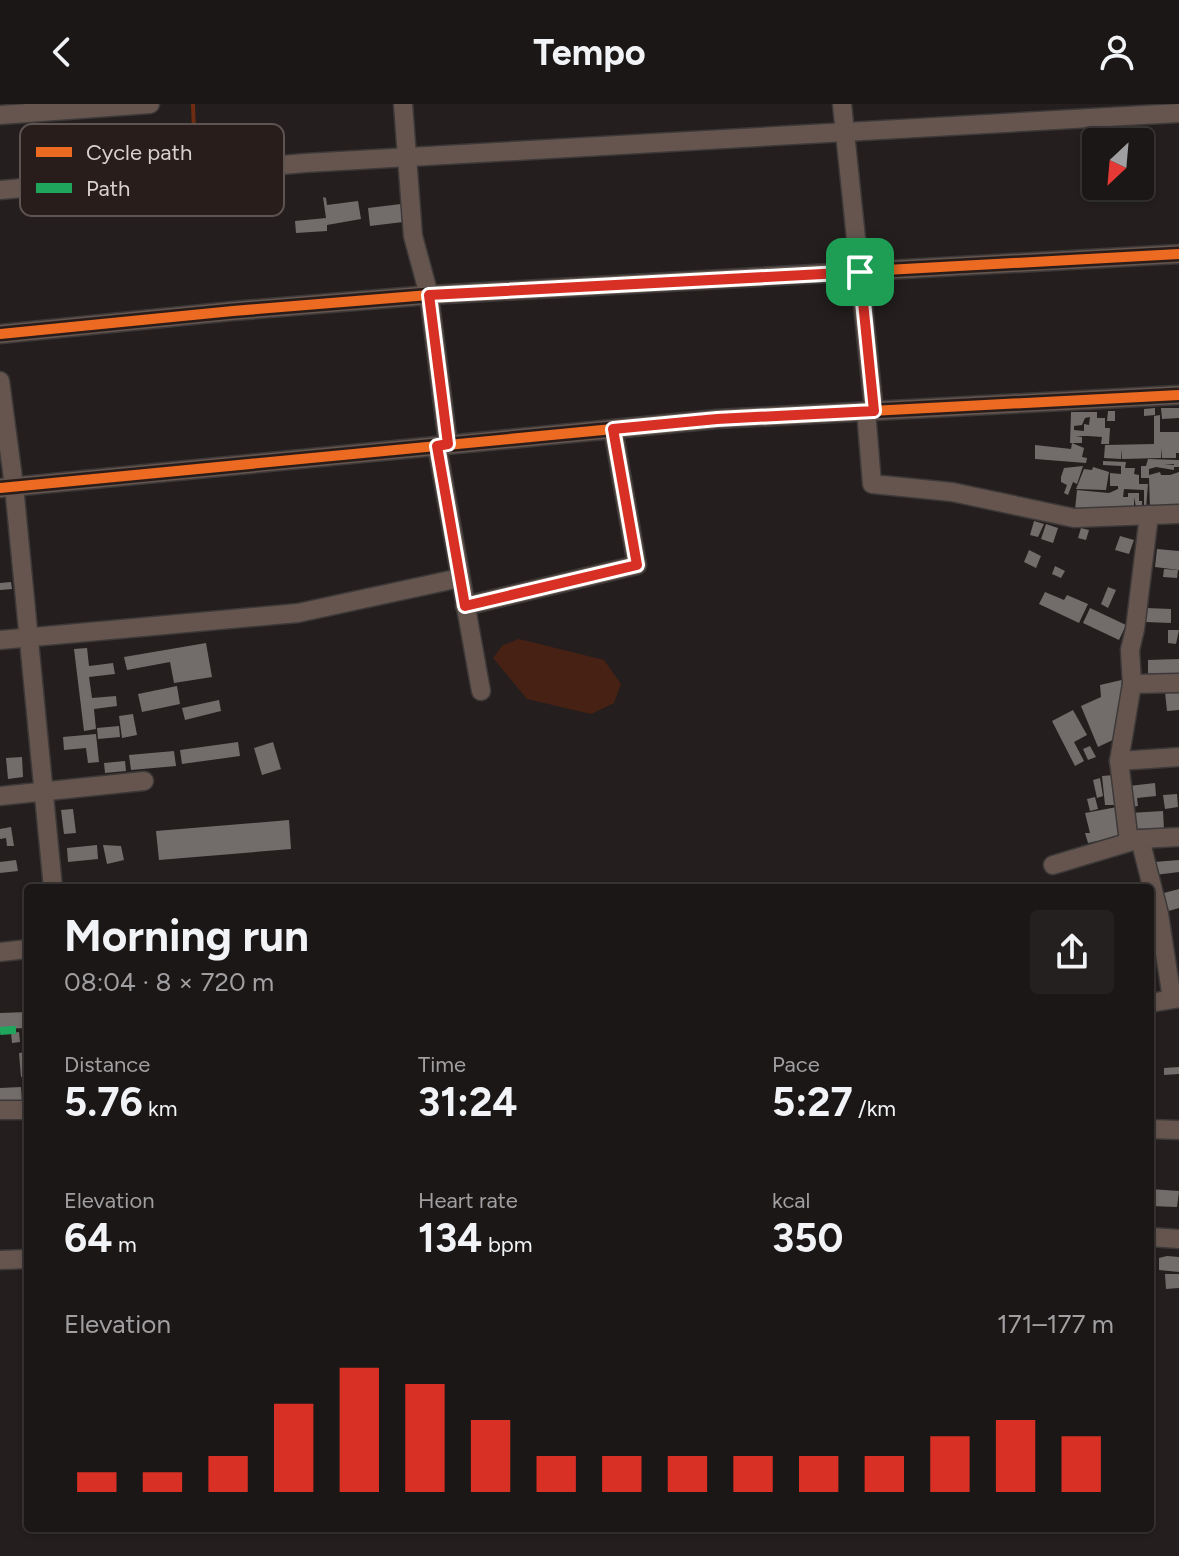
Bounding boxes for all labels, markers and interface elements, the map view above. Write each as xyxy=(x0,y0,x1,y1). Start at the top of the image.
icon: back xyxy=(40,30,84,74)
icon: person xyxy=(1095,30,1139,74)
text: Tempo xyxy=(533,31,646,74)
legend xyxy=(20,124,284,216)
north arrow xyxy=(1082,128,1154,200)
map controls xyxy=(1082,128,1154,200)
text: Cycle path xyxy=(86,139,192,166)
text: Path xyxy=(86,175,130,202)
pin xyxy=(826,238,894,306)
icon: arrive xyxy=(838,250,882,294)
text: Morning run xyxy=(64,909,309,962)
button: share xyxy=(1030,910,1114,994)
text: 08:04 · 8 × 720 m xyxy=(64,966,274,998)
text: Distance xyxy=(64,1051,150,1078)
text: Time xyxy=(418,1051,466,1078)
text: Pace xyxy=(772,1051,820,1078)
text: 5.76 xyxy=(64,1078,143,1126)
text: 31:24 xyxy=(418,1078,518,1126)
text: 5:27 xyxy=(772,1078,853,1126)
text: km xyxy=(143,1095,177,1122)
text: /km xyxy=(853,1095,896,1122)
text: Elevation xyxy=(64,1187,154,1214)
text: Heart rate xyxy=(418,1187,518,1214)
text: kcal xyxy=(772,1187,810,1214)
text: 64 xyxy=(64,1214,113,1262)
text: 134 xyxy=(418,1214,482,1262)
text: 350 xyxy=(772,1214,843,1262)
text: m xyxy=(113,1231,137,1258)
text: bpm xyxy=(482,1231,533,1258)
text: Elevation xyxy=(64,1308,171,1340)
text: 171–177 m xyxy=(997,1308,1114,1340)

